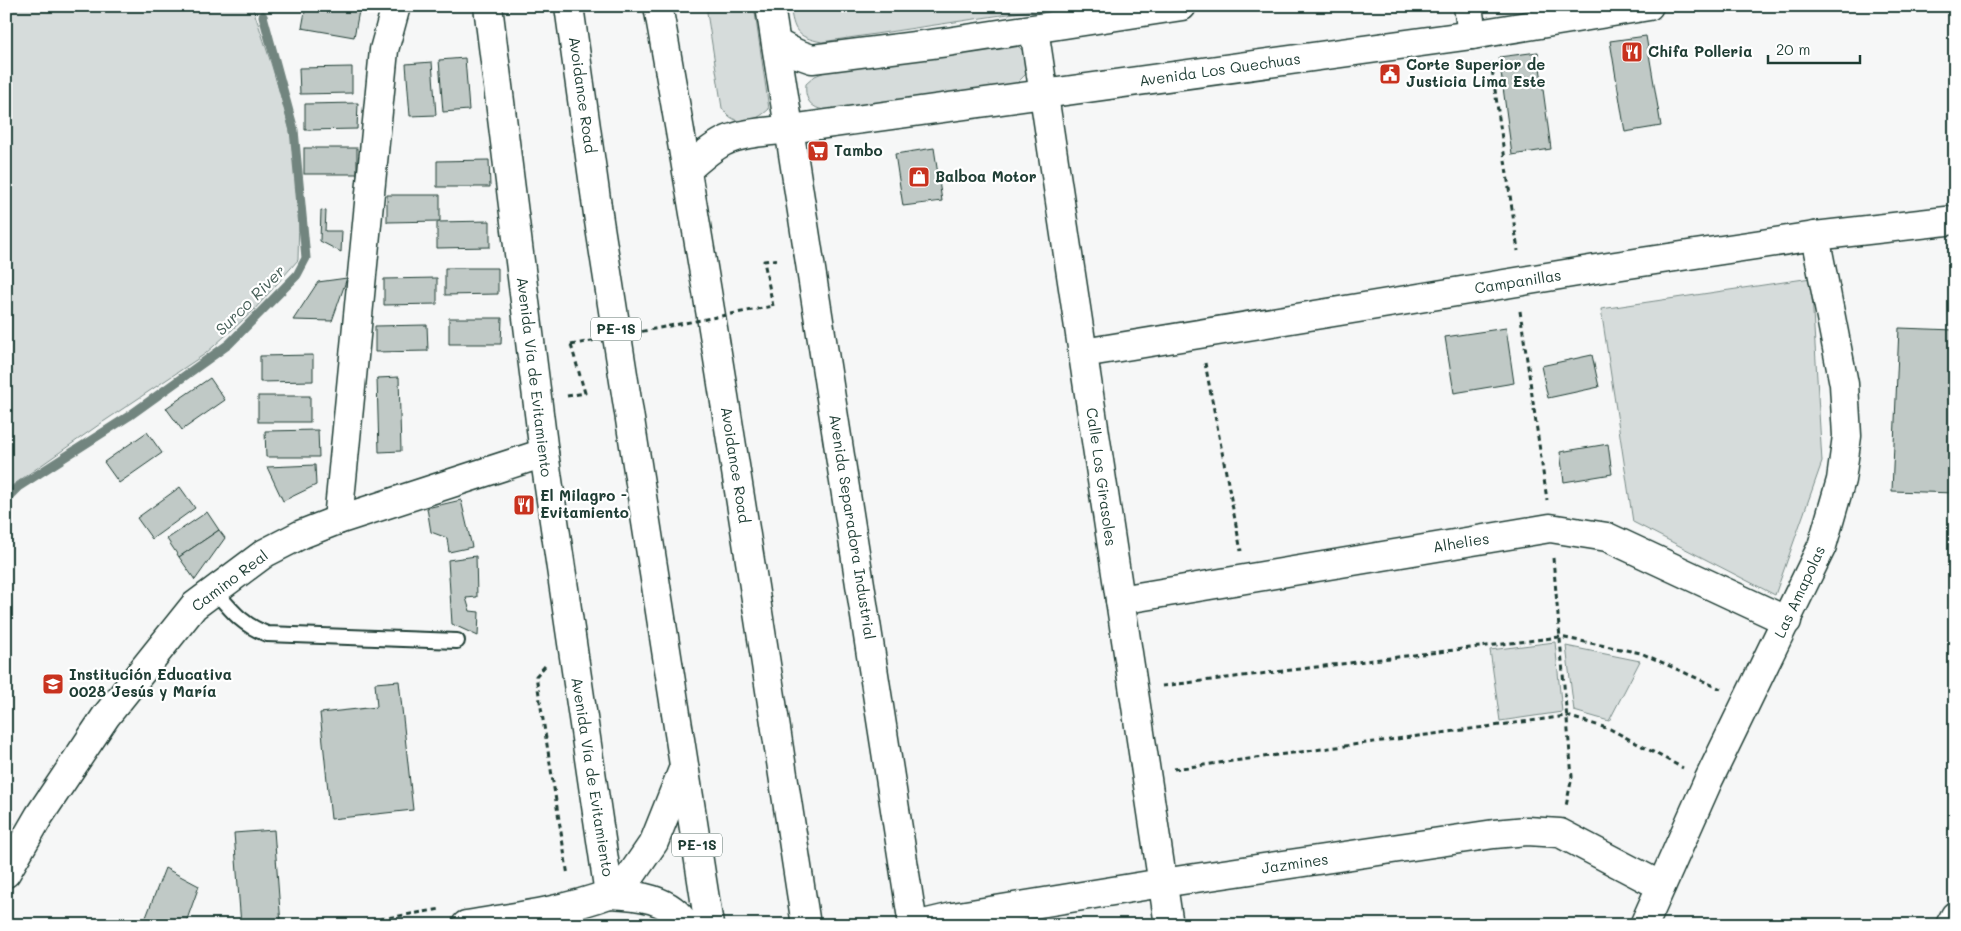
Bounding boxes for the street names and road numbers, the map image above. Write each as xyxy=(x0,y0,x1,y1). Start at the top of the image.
street label: Avoidance Road xyxy=(565,35,601,155)
street label: Avenida Los Quechuas xyxy=(1138,48,1302,90)
street label: Campanillas xyxy=(1473,264,1563,298)
street label: Avenida Vía de Evitamiento xyxy=(513,276,557,478)
road number: PE-1S xyxy=(591,318,641,340)
street label: Avoidance Road xyxy=(717,405,755,525)
street label: Calle Los Girasoles xyxy=(1082,406,1122,547)
street label: Avenida Separadora Industrial xyxy=(825,413,881,641)
street label: Alhelies xyxy=(1431,528,1490,556)
street label: Las Amapolas xyxy=(1769,542,1829,641)
street label: Camino Real xyxy=(187,545,272,615)
street label: Avenida Vía de Evitamiento xyxy=(567,676,619,878)
road number: PE-1S xyxy=(672,834,722,856)
street label: Jazmines xyxy=(1260,848,1330,878)

